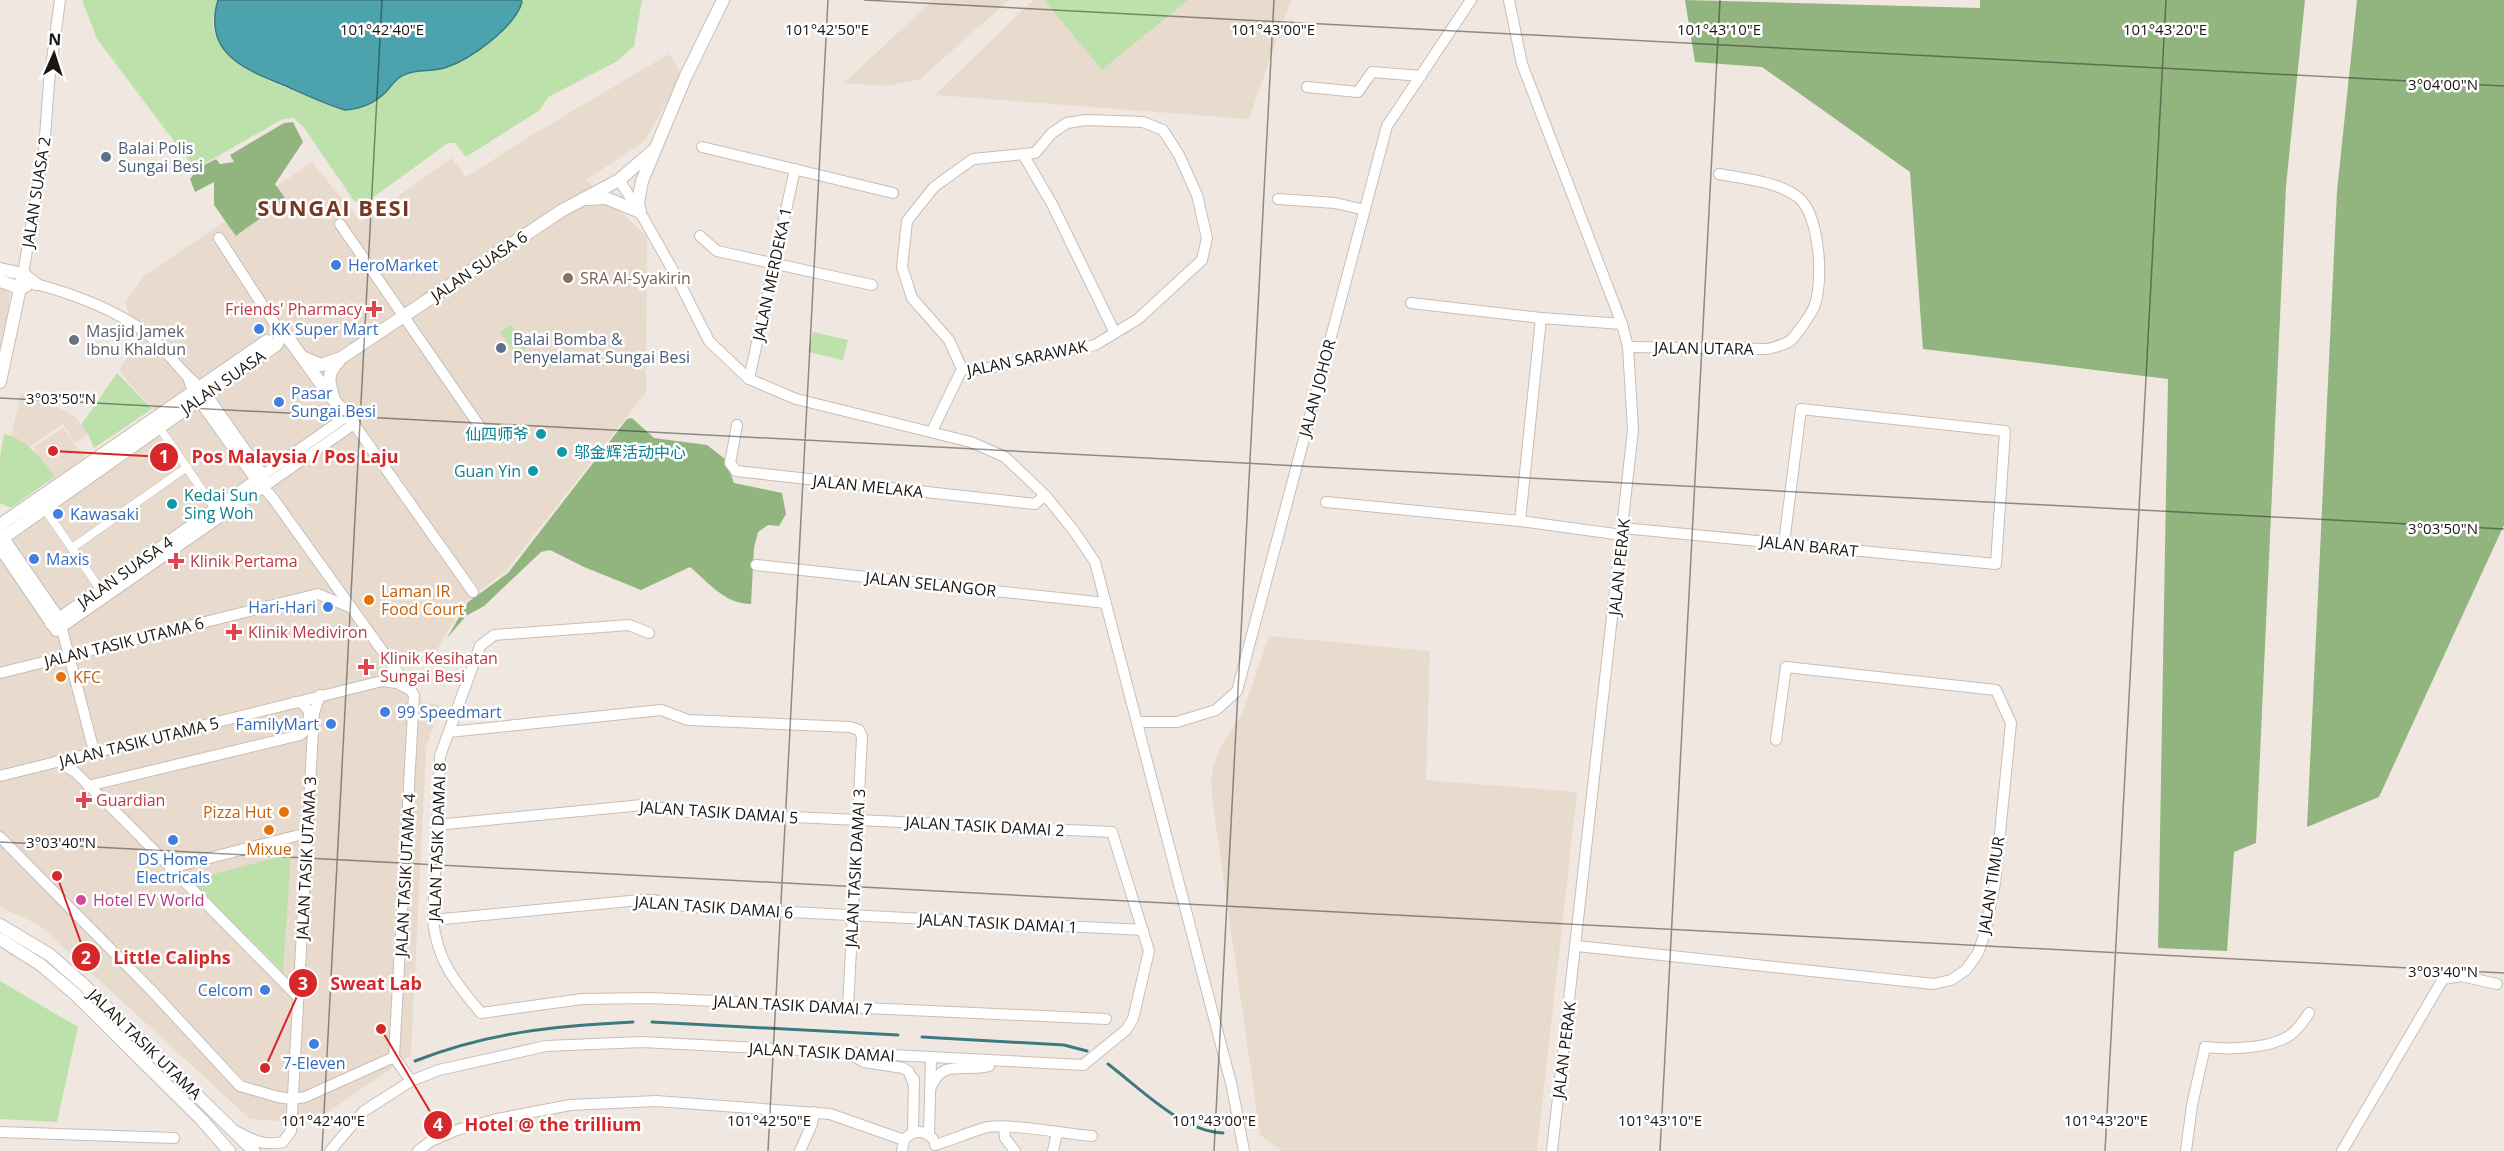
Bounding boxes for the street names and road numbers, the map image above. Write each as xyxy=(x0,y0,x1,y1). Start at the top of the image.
street label: JALAN SUASA 2 xyxy=(16,135,56,251)
street label: JALAN MERDEKA 1 xyxy=(747,205,797,345)
street label: JALAN SUASA 6 xyxy=(425,226,532,308)
street label: JALAN SARAWAK xyxy=(963,334,1089,382)
street label: JALAN UTARA xyxy=(1652,336,1755,360)
street label: JALAN JOHOR xyxy=(1293,337,1341,441)
street label: JALAN SUASA xyxy=(175,344,270,420)
street label: JALAN MELAKA xyxy=(810,469,925,503)
street label: JALAN PERAK xyxy=(1603,517,1635,619)
street label: JALAN BARAT xyxy=(1757,530,1859,562)
street label: JALAN SUASA 4 xyxy=(71,531,177,614)
street label: JALAN SELANGOR xyxy=(863,566,998,602)
street label: JALAN TASIK UTAMA 6 xyxy=(40,612,206,673)
street label: JALAN TASIK UTAMA 5 xyxy=(55,712,221,773)
street label: JALAN TASIK DAMAI 8 xyxy=(423,762,451,924)
street label: JALAN TASIK UTAMA 3 xyxy=(291,776,321,942)
street label: JALAN TASIK DAMAI 3 xyxy=(840,788,870,950)
street label: JALAN TASIK UTAMA 4 xyxy=(390,793,420,959)
street label: JALAN TASIK DAMAI 5 xyxy=(637,795,799,829)
street label: JALAN TASIK DAMAI 2 xyxy=(903,811,1065,841)
street label: JALAN TIMUR xyxy=(1972,835,2010,937)
street label: JALAN TASIK DAMAI 6 xyxy=(632,890,794,924)
street label: JALAN TASIK DAMAI 1 xyxy=(916,908,1078,938)
street label: JALAN TASIK UTAMA xyxy=(82,982,207,1105)
street label: JALAN TASIK DAMAI 7 xyxy=(711,990,873,1020)
street label: JALAN PERAK xyxy=(1547,1000,1581,1102)
street label: JALAN TASIK DAMAI xyxy=(747,1037,895,1067)

